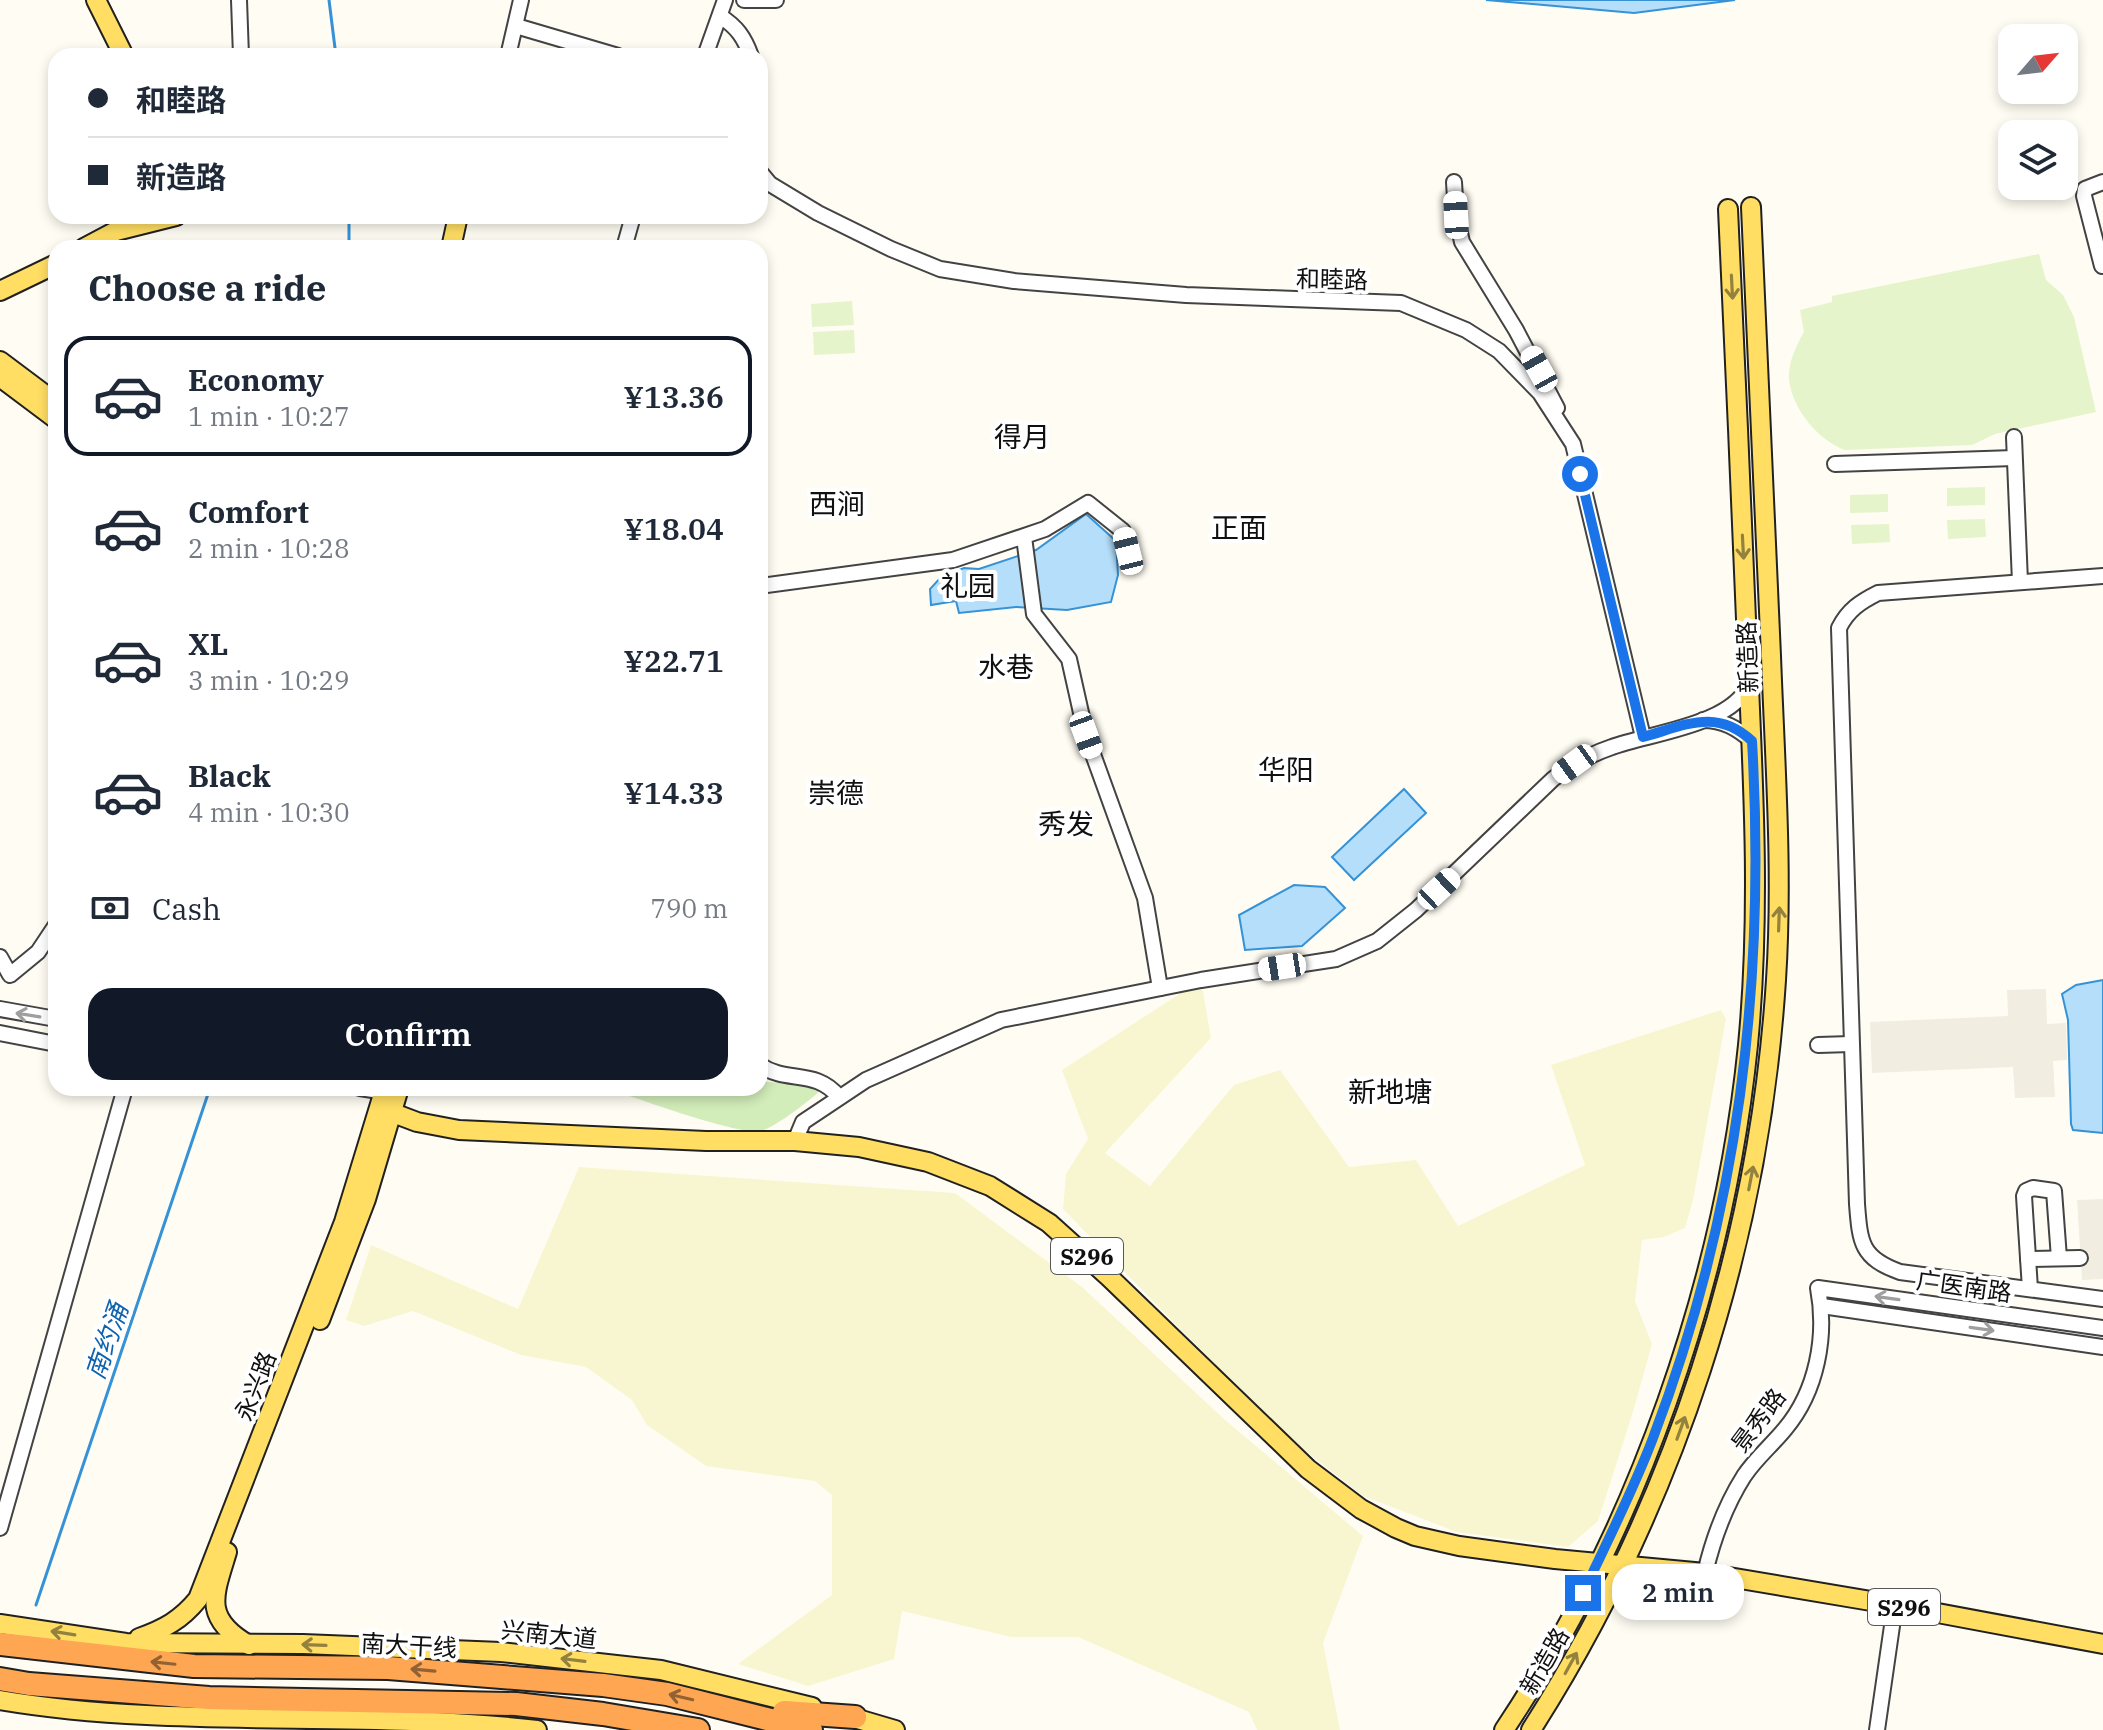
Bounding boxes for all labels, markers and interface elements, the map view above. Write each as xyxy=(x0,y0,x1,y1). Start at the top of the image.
north arrow xyxy=(1998,24,2078,104)
map controls xyxy=(1998,24,2078,200)
text: 和睦路 xyxy=(136,80,226,119)
button: layers xyxy=(1998,120,2078,200)
text: 新造路 xyxy=(136,157,226,196)
car xyxy=(1443,190,1469,240)
street label: 和睦路 xyxy=(1296,262,1368,296)
text: Choose a ride xyxy=(88,264,327,311)
one-way arrow xyxy=(1724,273,1739,300)
car xyxy=(1517,342,1561,396)
icon: car xyxy=(92,360,164,432)
text: Economy xyxy=(188,360,324,399)
text: ¥13.36 xyxy=(623,377,724,416)
text: 1 min · 10:27 xyxy=(188,399,350,433)
district label: 得月 xyxy=(994,418,1050,455)
route start xyxy=(1562,456,1598,492)
district label: 西涧 xyxy=(809,485,865,522)
icon: car xyxy=(92,492,164,564)
text: Comfort xyxy=(188,492,309,531)
text: ¥18.04 xyxy=(623,509,724,548)
district label: 正面 xyxy=(1211,509,1267,546)
car xyxy=(1111,525,1145,577)
text: 2 min · 10:28 xyxy=(188,531,350,565)
one-way arrow xyxy=(1736,533,1751,560)
district label: 礼园 xyxy=(940,567,996,604)
street label: 新造路 xyxy=(1730,620,1764,694)
icon: car xyxy=(92,624,164,696)
text: XL xyxy=(188,624,228,663)
text: ¥22.71 xyxy=(623,641,724,680)
district label: 水巷 xyxy=(978,648,1034,685)
text: 3 min · 10:29 xyxy=(188,663,350,697)
car xyxy=(1067,708,1105,762)
car xyxy=(1548,740,1600,788)
district label: 华阳 xyxy=(1258,751,1314,788)
icon: car xyxy=(92,756,164,828)
text: Black xyxy=(188,756,271,795)
text: ¥14.33 xyxy=(623,773,724,812)
district label: 崇德 xyxy=(808,774,864,811)
text: 4 min · 10:30 xyxy=(188,795,350,829)
district label: 秀发 xyxy=(1038,805,1094,842)
car xyxy=(1413,864,1465,914)
icon: cash xyxy=(88,886,132,930)
text: Cash xyxy=(152,889,221,928)
text: 790 m xyxy=(650,891,728,925)
one-way arrow xyxy=(1771,906,1786,933)
car xyxy=(1256,951,1308,983)
button: Confirm xyxy=(88,988,728,1080)
one-way arrow xyxy=(16,1006,41,1021)
district label: 新地塘 xyxy=(1348,1073,1432,1110)
one-way arrow xyxy=(1745,1165,1760,1191)
road number: S296 xyxy=(1051,1238,1123,1274)
street label: 广医南路 xyxy=(1914,1263,2014,1309)
one-way arrow xyxy=(1875,1290,1900,1305)
water label: 南约涌 xyxy=(77,1296,136,1383)
one-way arrow xyxy=(1969,1322,1994,1337)
street label: 永兴路 xyxy=(227,1347,283,1425)
street label: 景秀路 xyxy=(1724,1382,1792,1458)
one-way arrow xyxy=(1675,1416,1689,1440)
callout: 2 min xyxy=(1611,1565,1743,1621)
route end xyxy=(1565,1575,1601,1611)
text: 2 min xyxy=(1642,1575,1714,1609)
road number: S296 xyxy=(1868,1589,1940,1625)
street label: 兴南大道 xyxy=(500,1613,598,1655)
street label: 新造路 xyxy=(1512,1622,1576,1700)
one-way arrow xyxy=(51,1625,76,1640)
street label: 南大干线 xyxy=(360,1627,458,1663)
one-way arrow xyxy=(301,1637,328,1652)
one-way arrow xyxy=(1563,1652,1579,1675)
one-way arrow xyxy=(561,1653,587,1668)
one-way arrow xyxy=(150,1656,177,1671)
one-way arrow xyxy=(410,1662,437,1677)
one-way arrow xyxy=(669,1689,695,1704)

